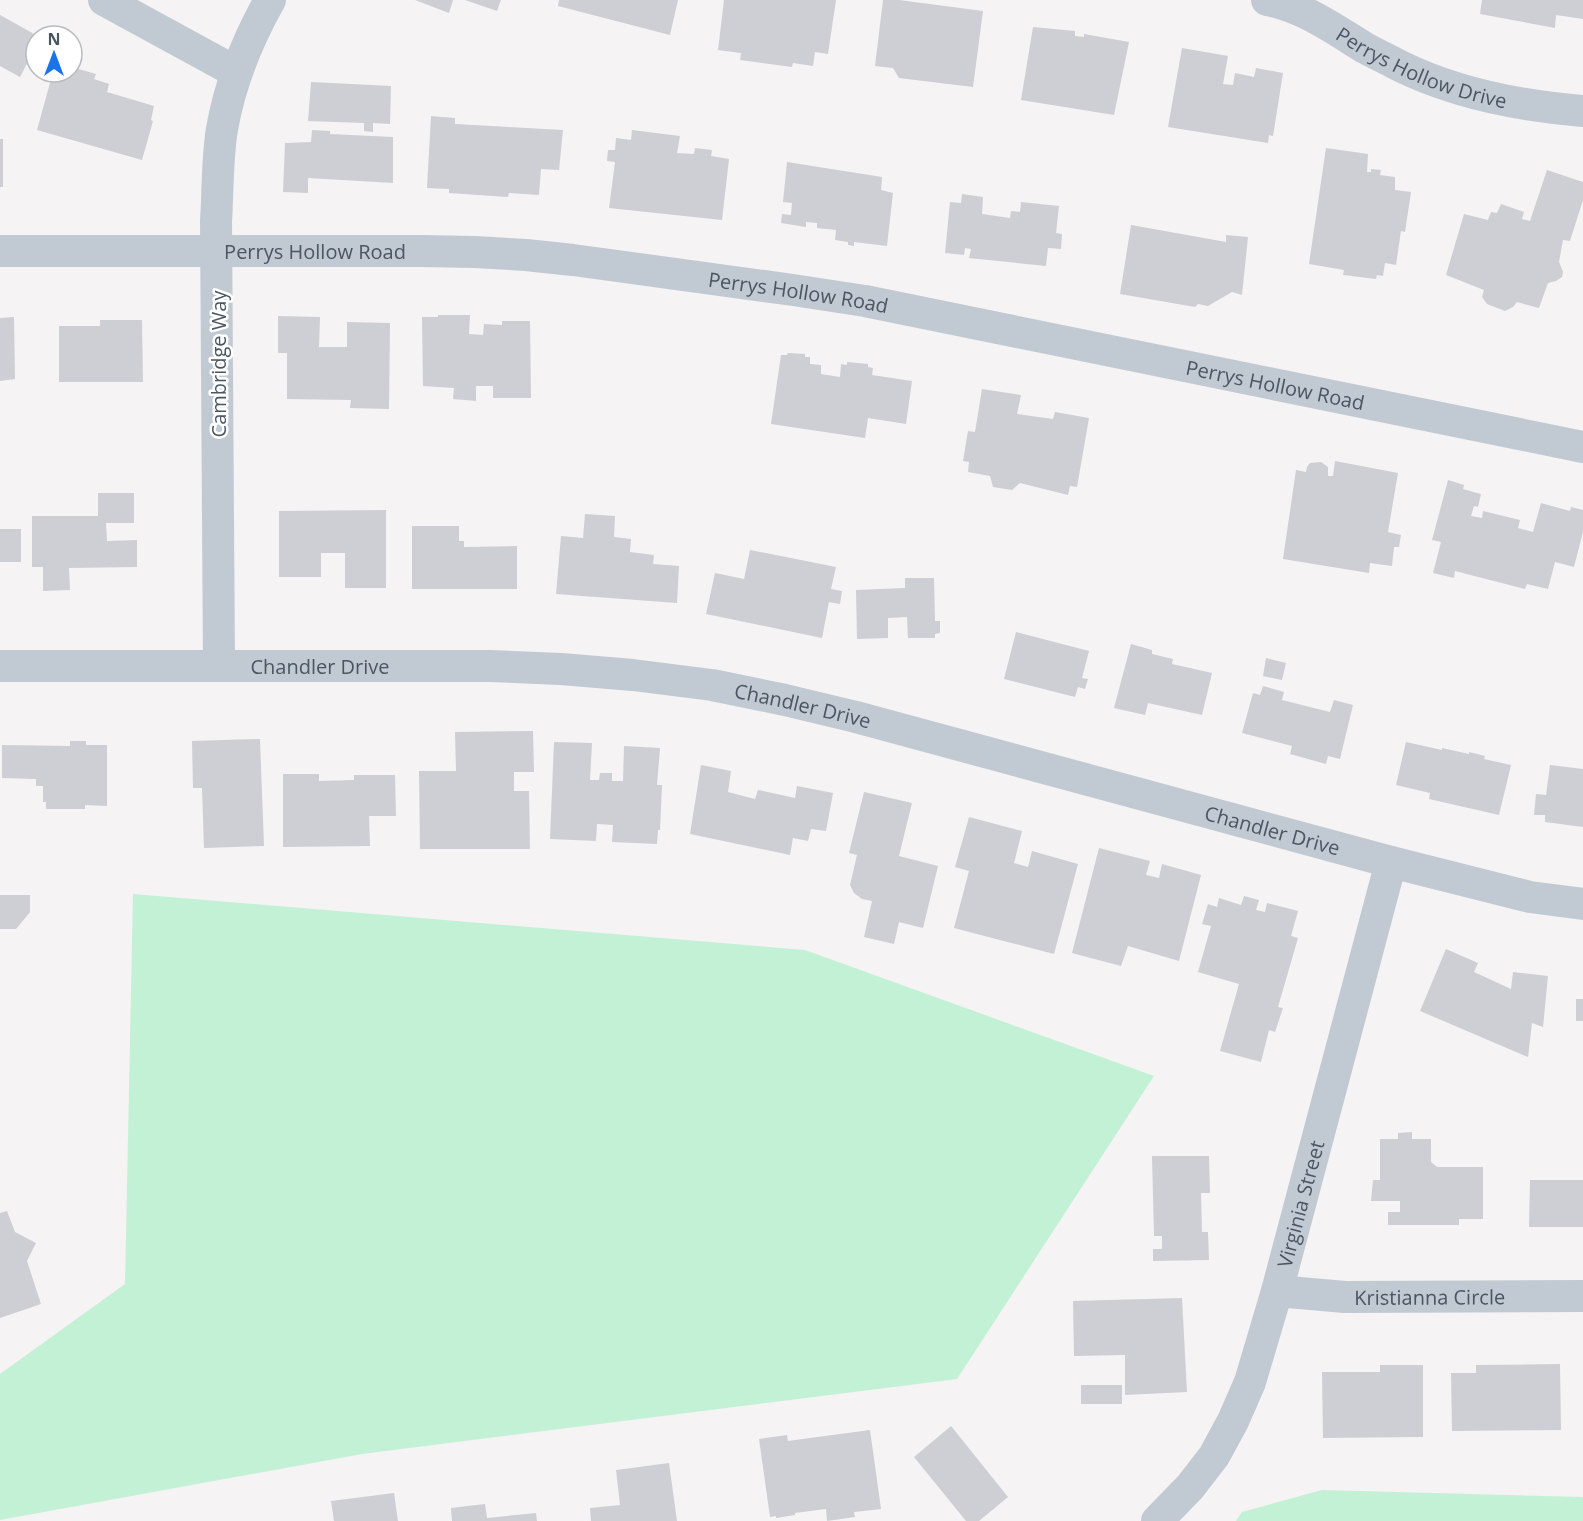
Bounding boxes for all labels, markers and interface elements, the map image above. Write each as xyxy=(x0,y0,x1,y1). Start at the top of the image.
street label: Perrys Hollow Drive xyxy=(1331,20,1509,114)
north arrow xyxy=(24,24,84,84)
text: N xyxy=(47,28,61,50)
street label: Perrys Hollow Road xyxy=(224,238,406,265)
street label: Perrys Hollow Road xyxy=(707,265,891,319)
street label: Cambridge Way xyxy=(205,290,232,437)
street label: Perrys Hollow Road xyxy=(1184,353,1367,416)
street label: Chandler Drive xyxy=(250,653,390,680)
street label: Chandler Drive xyxy=(732,676,874,734)
street label: Chandler Drive xyxy=(1202,799,1343,861)
street label: Virginia Street xyxy=(1270,1137,1330,1271)
street label: Kristianna Circle xyxy=(1354,1283,1505,1310)

